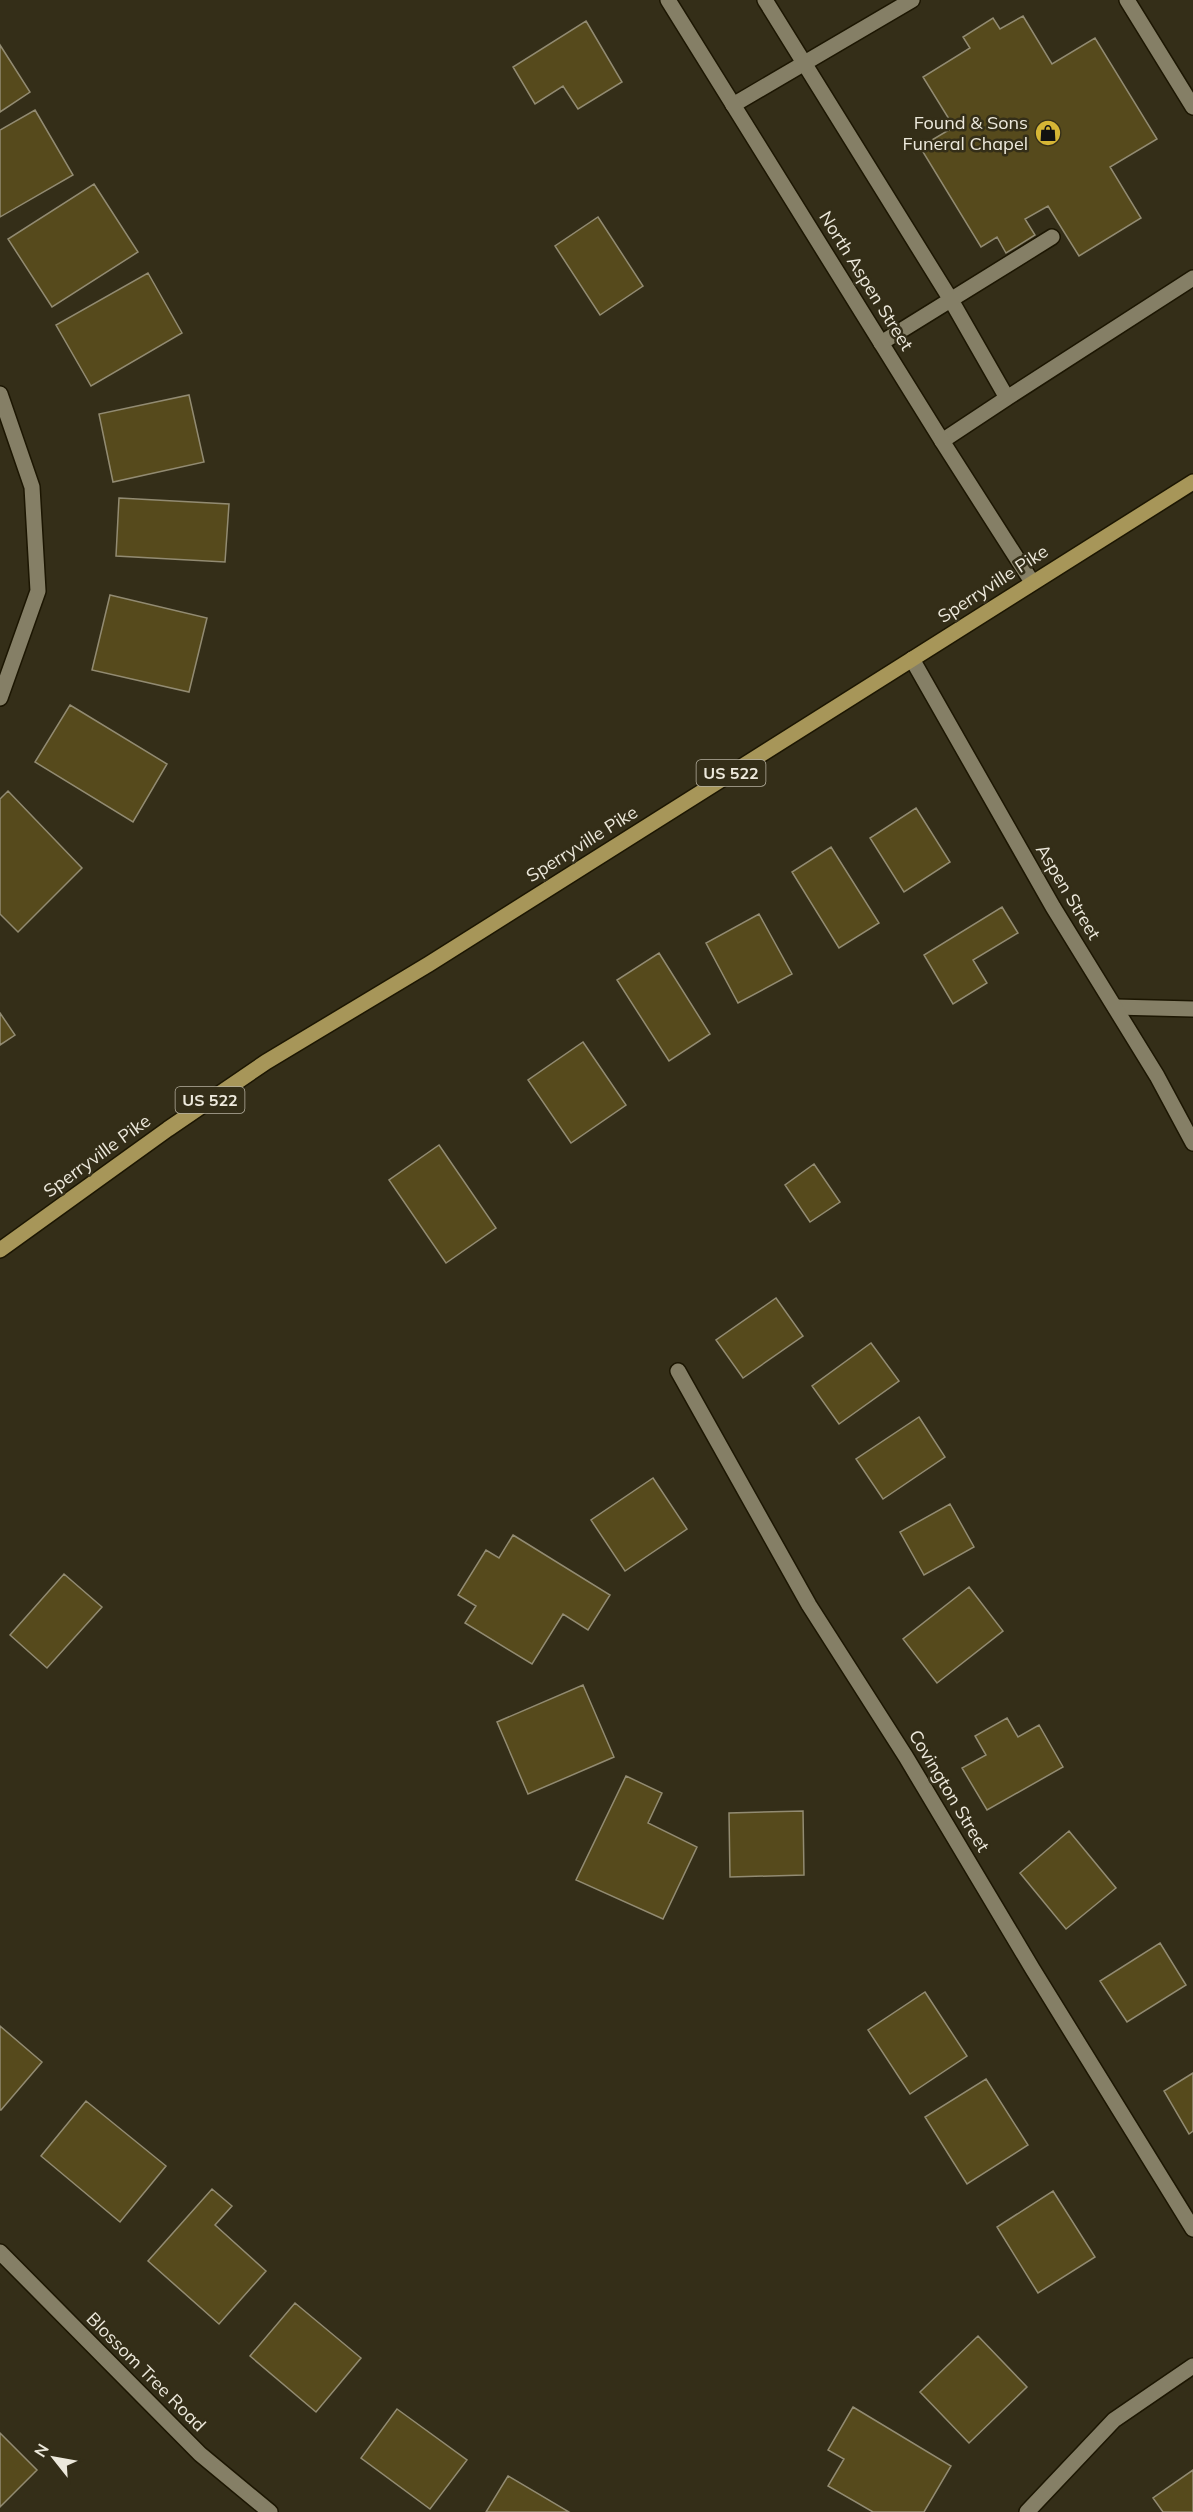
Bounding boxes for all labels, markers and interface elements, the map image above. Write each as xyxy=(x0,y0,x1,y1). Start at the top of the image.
place label: Found & Sons Funeral Chapel xyxy=(903,111,1028,155)
shop icon: Found & Sons Funeral Chapel xyxy=(1033,118,1063,148)
street label: North Aspen Street xyxy=(814,207,919,355)
street label: Sperryville Pike xyxy=(933,539,1052,628)
road number: US 522 xyxy=(696,760,766,786)
street label: Sperryville Pike xyxy=(522,800,642,887)
street label: Aspen Street xyxy=(1031,840,1106,944)
road number: US 522 xyxy=(176,1087,244,1113)
street label: Sperryville Pike xyxy=(39,1109,155,1202)
street label: Covington Street xyxy=(904,1725,995,1856)
street label: Blossom Tree Road xyxy=(82,2307,211,2436)
north arrow xyxy=(24,2428,84,2488)
text: N xyxy=(29,2440,53,2461)

